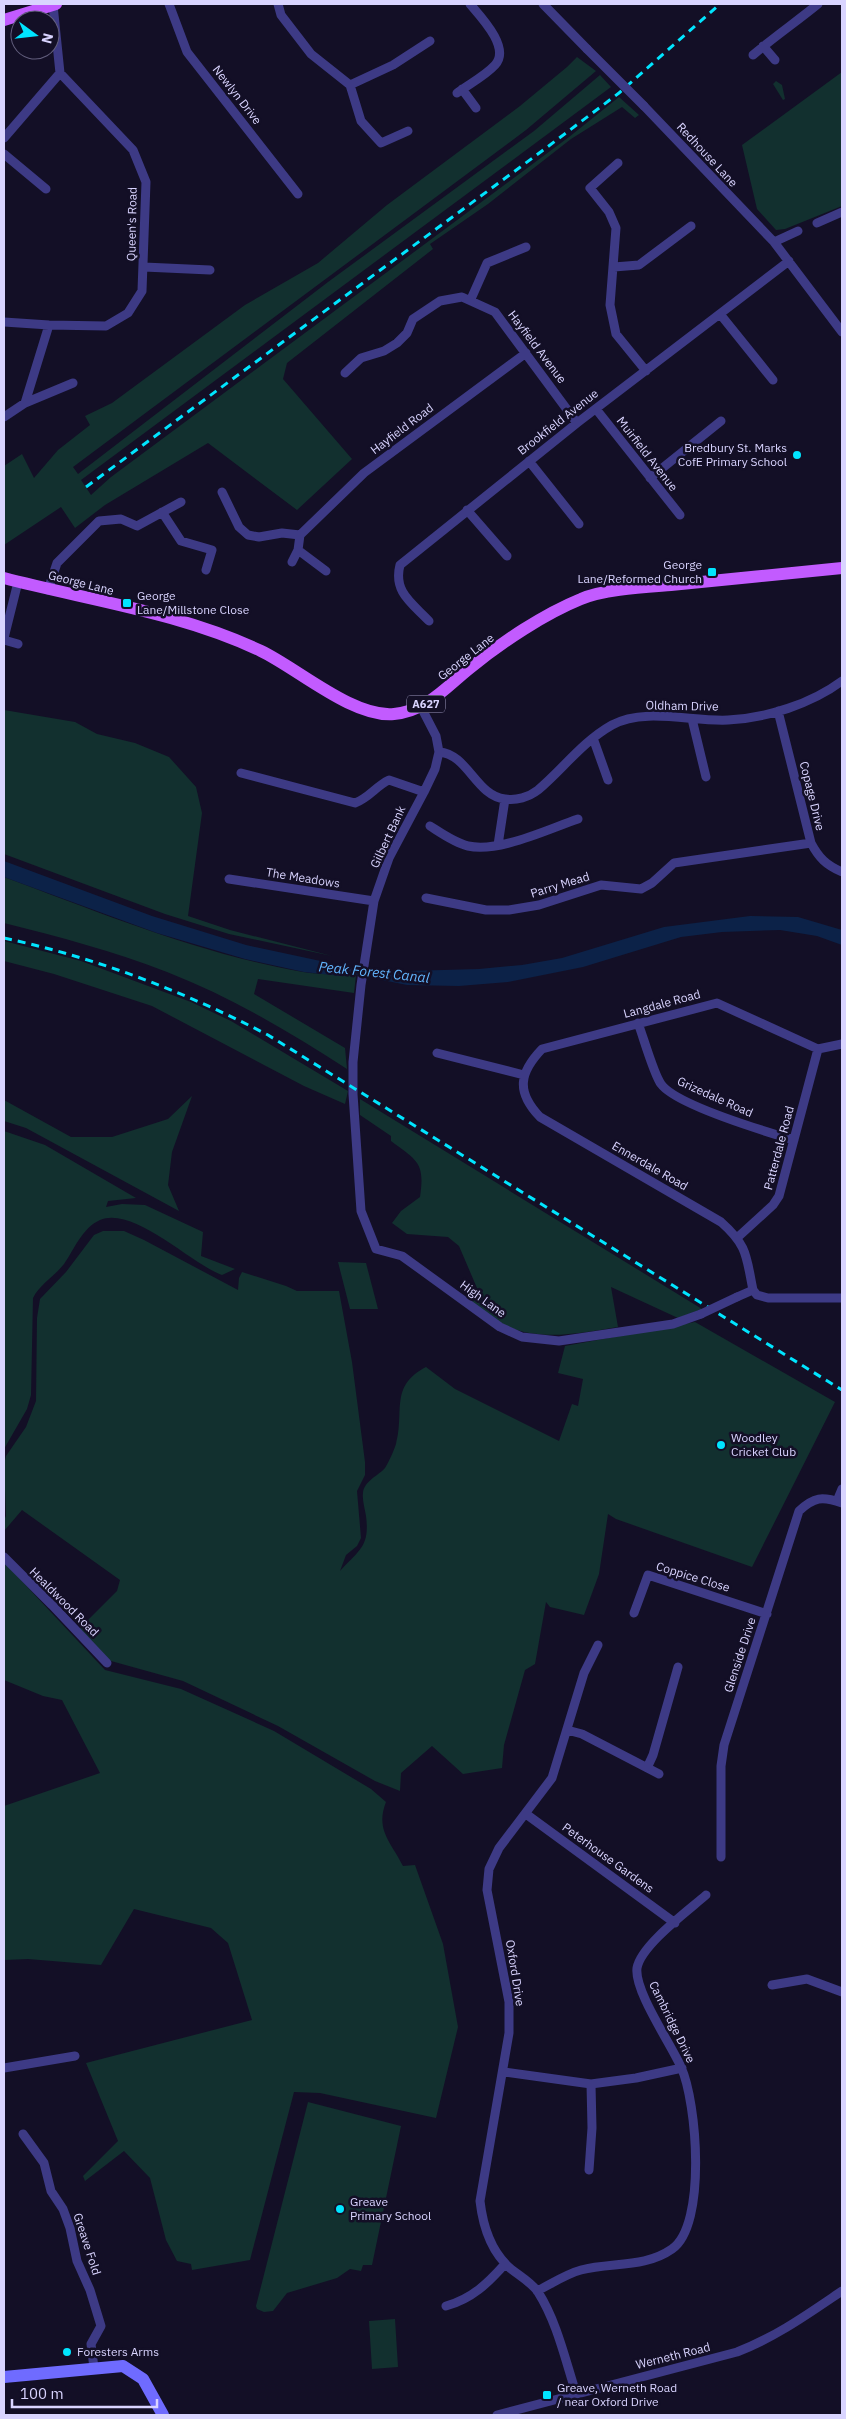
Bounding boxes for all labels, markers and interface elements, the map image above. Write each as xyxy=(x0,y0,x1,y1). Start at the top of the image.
north arrow xyxy=(10,10,60,60)
text: N xyxy=(38,31,58,46)
street label: Newlyn Drive xyxy=(210,62,265,128)
street label: Redhouse Lane xyxy=(674,119,741,190)
street label: Queen's Road xyxy=(123,187,140,261)
street label: Hayfield Avenue xyxy=(505,307,570,386)
street label: Brookfield Avenue xyxy=(514,385,601,458)
street label: Hayfield Road xyxy=(367,400,436,457)
street label: Muirfield Avenue xyxy=(614,413,681,494)
place label: Bredbury St. Marks CofE Primary School xyxy=(678,440,787,469)
marker: Bredbury St. Marks CofE Primary School xyxy=(791,449,803,461)
place label: George Lane/Reformed Church xyxy=(577,557,702,586)
marker: George Lane/Reformed Church xyxy=(706,566,718,578)
street label: George Lane xyxy=(47,567,116,598)
place label: George Lane/Millstone Close xyxy=(137,588,250,617)
marker: George Lane/Millstone Close xyxy=(121,597,133,609)
street label: George Lane xyxy=(435,630,497,683)
road number: A627 xyxy=(407,696,445,712)
street label: Oldham Drive xyxy=(645,697,719,714)
street label: Copage Drive xyxy=(797,760,828,833)
street label: Gilbert Bank xyxy=(367,803,409,870)
street label: The Meadows xyxy=(265,864,341,891)
street label: Parry Mead xyxy=(528,868,591,901)
water label: Peak Forest Canal xyxy=(318,957,431,987)
street label: Langdale Road xyxy=(622,986,702,1021)
street label: Grizedale Road xyxy=(675,1073,755,1120)
street label: Patterdale Road xyxy=(760,1104,797,1192)
street label: Ennerdale Road xyxy=(610,1138,691,1193)
street label: High Lane xyxy=(457,1277,510,1321)
place label: Woodley Cricket Club xyxy=(731,1430,796,1459)
marker: Woodley Cricket Club xyxy=(715,1439,727,1451)
street label: Coppice Close xyxy=(654,1558,732,1595)
street label: Healdwood Road xyxy=(27,1564,102,1639)
street label: Glenside Drive xyxy=(720,1615,759,1694)
street label: Peterhouse Gardens xyxy=(560,1819,657,1896)
street label: Oxford Drive xyxy=(503,1939,528,2008)
street label: Cambridge Drive xyxy=(646,1978,699,2066)
place label: Greave Primary School xyxy=(350,2194,431,2223)
marker: Greave Primary School xyxy=(334,2203,346,2215)
street label: Greave Fold xyxy=(70,2211,105,2277)
street label: Werneth Road xyxy=(634,2339,712,2372)
place label: Foresters Arms xyxy=(77,2344,159,2359)
marker: Foresters Arms xyxy=(61,2346,73,2358)
scale bar xyxy=(12,2376,158,2408)
place label: Greave, Werneth Road / near Oxford Drive xyxy=(557,2380,677,2409)
text: 100 m xyxy=(20,2384,64,2403)
marker: Greave, Werneth Road / near Oxford Drive xyxy=(541,2389,553,2401)

